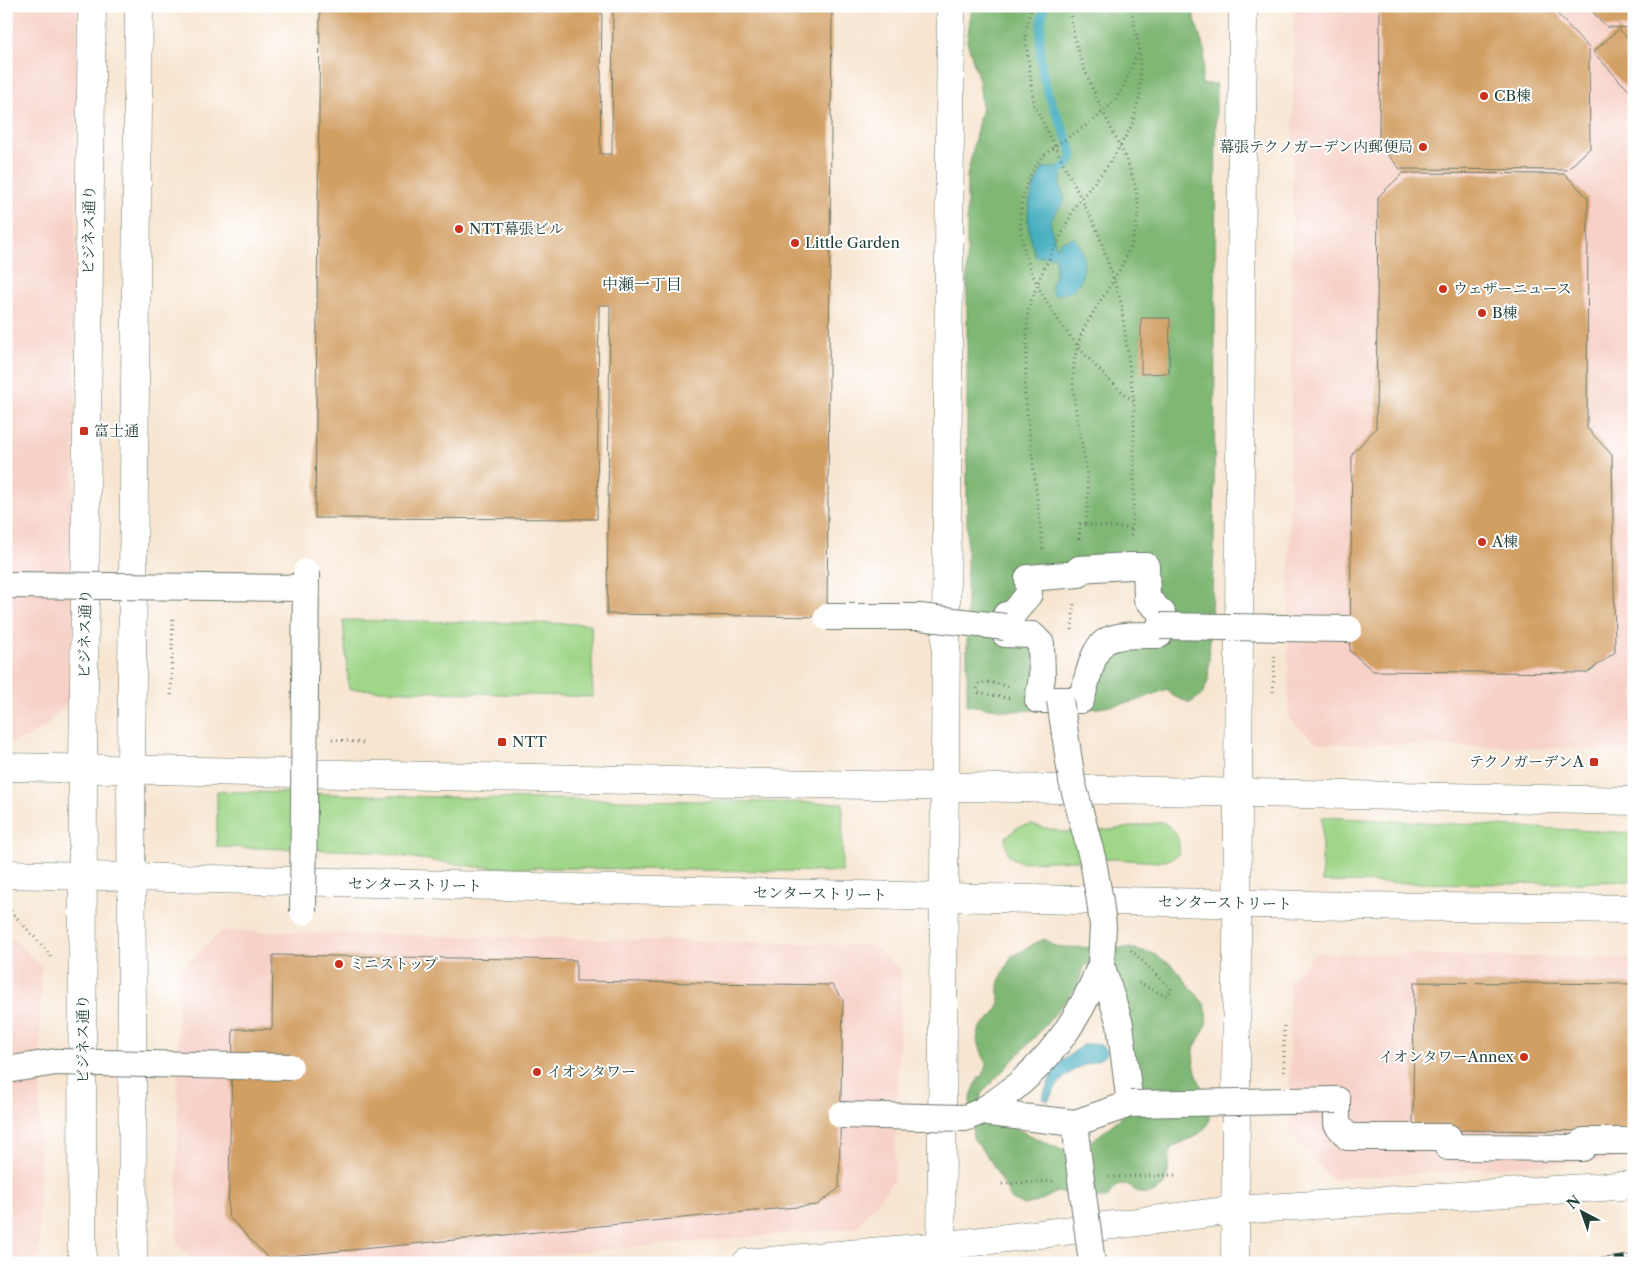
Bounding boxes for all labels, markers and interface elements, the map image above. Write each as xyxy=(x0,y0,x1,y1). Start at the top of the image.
place label: CB棟 xyxy=(1494,86,1531,105)
marker: CB棟 xyxy=(1478,90,1490,102)
place label: 幕張テクノガーデン内郵便局 xyxy=(1219,137,1413,156)
marker: 幕張テクノガーデン内郵便局 xyxy=(1417,141,1429,153)
street label: ビジネス通り xyxy=(78,185,99,275)
place label: NTT幕張ビル xyxy=(469,219,564,238)
marker: NTT幕張ビル xyxy=(453,223,465,235)
place label: Little Garden xyxy=(805,233,900,252)
marker: Little Garden xyxy=(789,237,801,249)
district label: 中瀬一丁目 xyxy=(602,274,682,294)
place label: ウェザーニュース xyxy=(1453,279,1572,298)
marker: ウェザーニュース xyxy=(1437,283,1449,295)
place label: B棟 xyxy=(1492,303,1517,322)
marker: B棟 xyxy=(1476,307,1488,319)
place label: 富士通 xyxy=(94,421,139,440)
marker: 富士通 xyxy=(78,425,90,437)
place label: A棟 xyxy=(1491,532,1518,551)
marker: A棟 xyxy=(1476,536,1488,548)
street label: ビジネス通り xyxy=(74,589,95,679)
place label: NTT xyxy=(512,732,548,751)
marker: NTT xyxy=(496,736,508,748)
place label: テクノガーデンA xyxy=(1469,752,1585,771)
marker: テクノガーデンA xyxy=(1588,756,1600,768)
street label: センターストリート xyxy=(348,874,482,895)
street label: センターストリート xyxy=(753,883,887,904)
street label: センターストリート xyxy=(1158,892,1292,913)
place label: ミニストップ xyxy=(349,954,439,973)
marker: ミニストップ xyxy=(333,958,345,970)
street label: ビジネス通り xyxy=(73,994,92,1084)
place label: イオンタワーAnnex xyxy=(1379,1047,1514,1066)
marker: イオンタワーAnnex xyxy=(1518,1051,1530,1063)
place label: イオンタワー xyxy=(547,1062,636,1081)
marker: イオンタワー xyxy=(531,1066,543,1078)
north arrow xyxy=(1558,1186,1608,1236)
text: N xyxy=(1563,1191,1584,1213)

